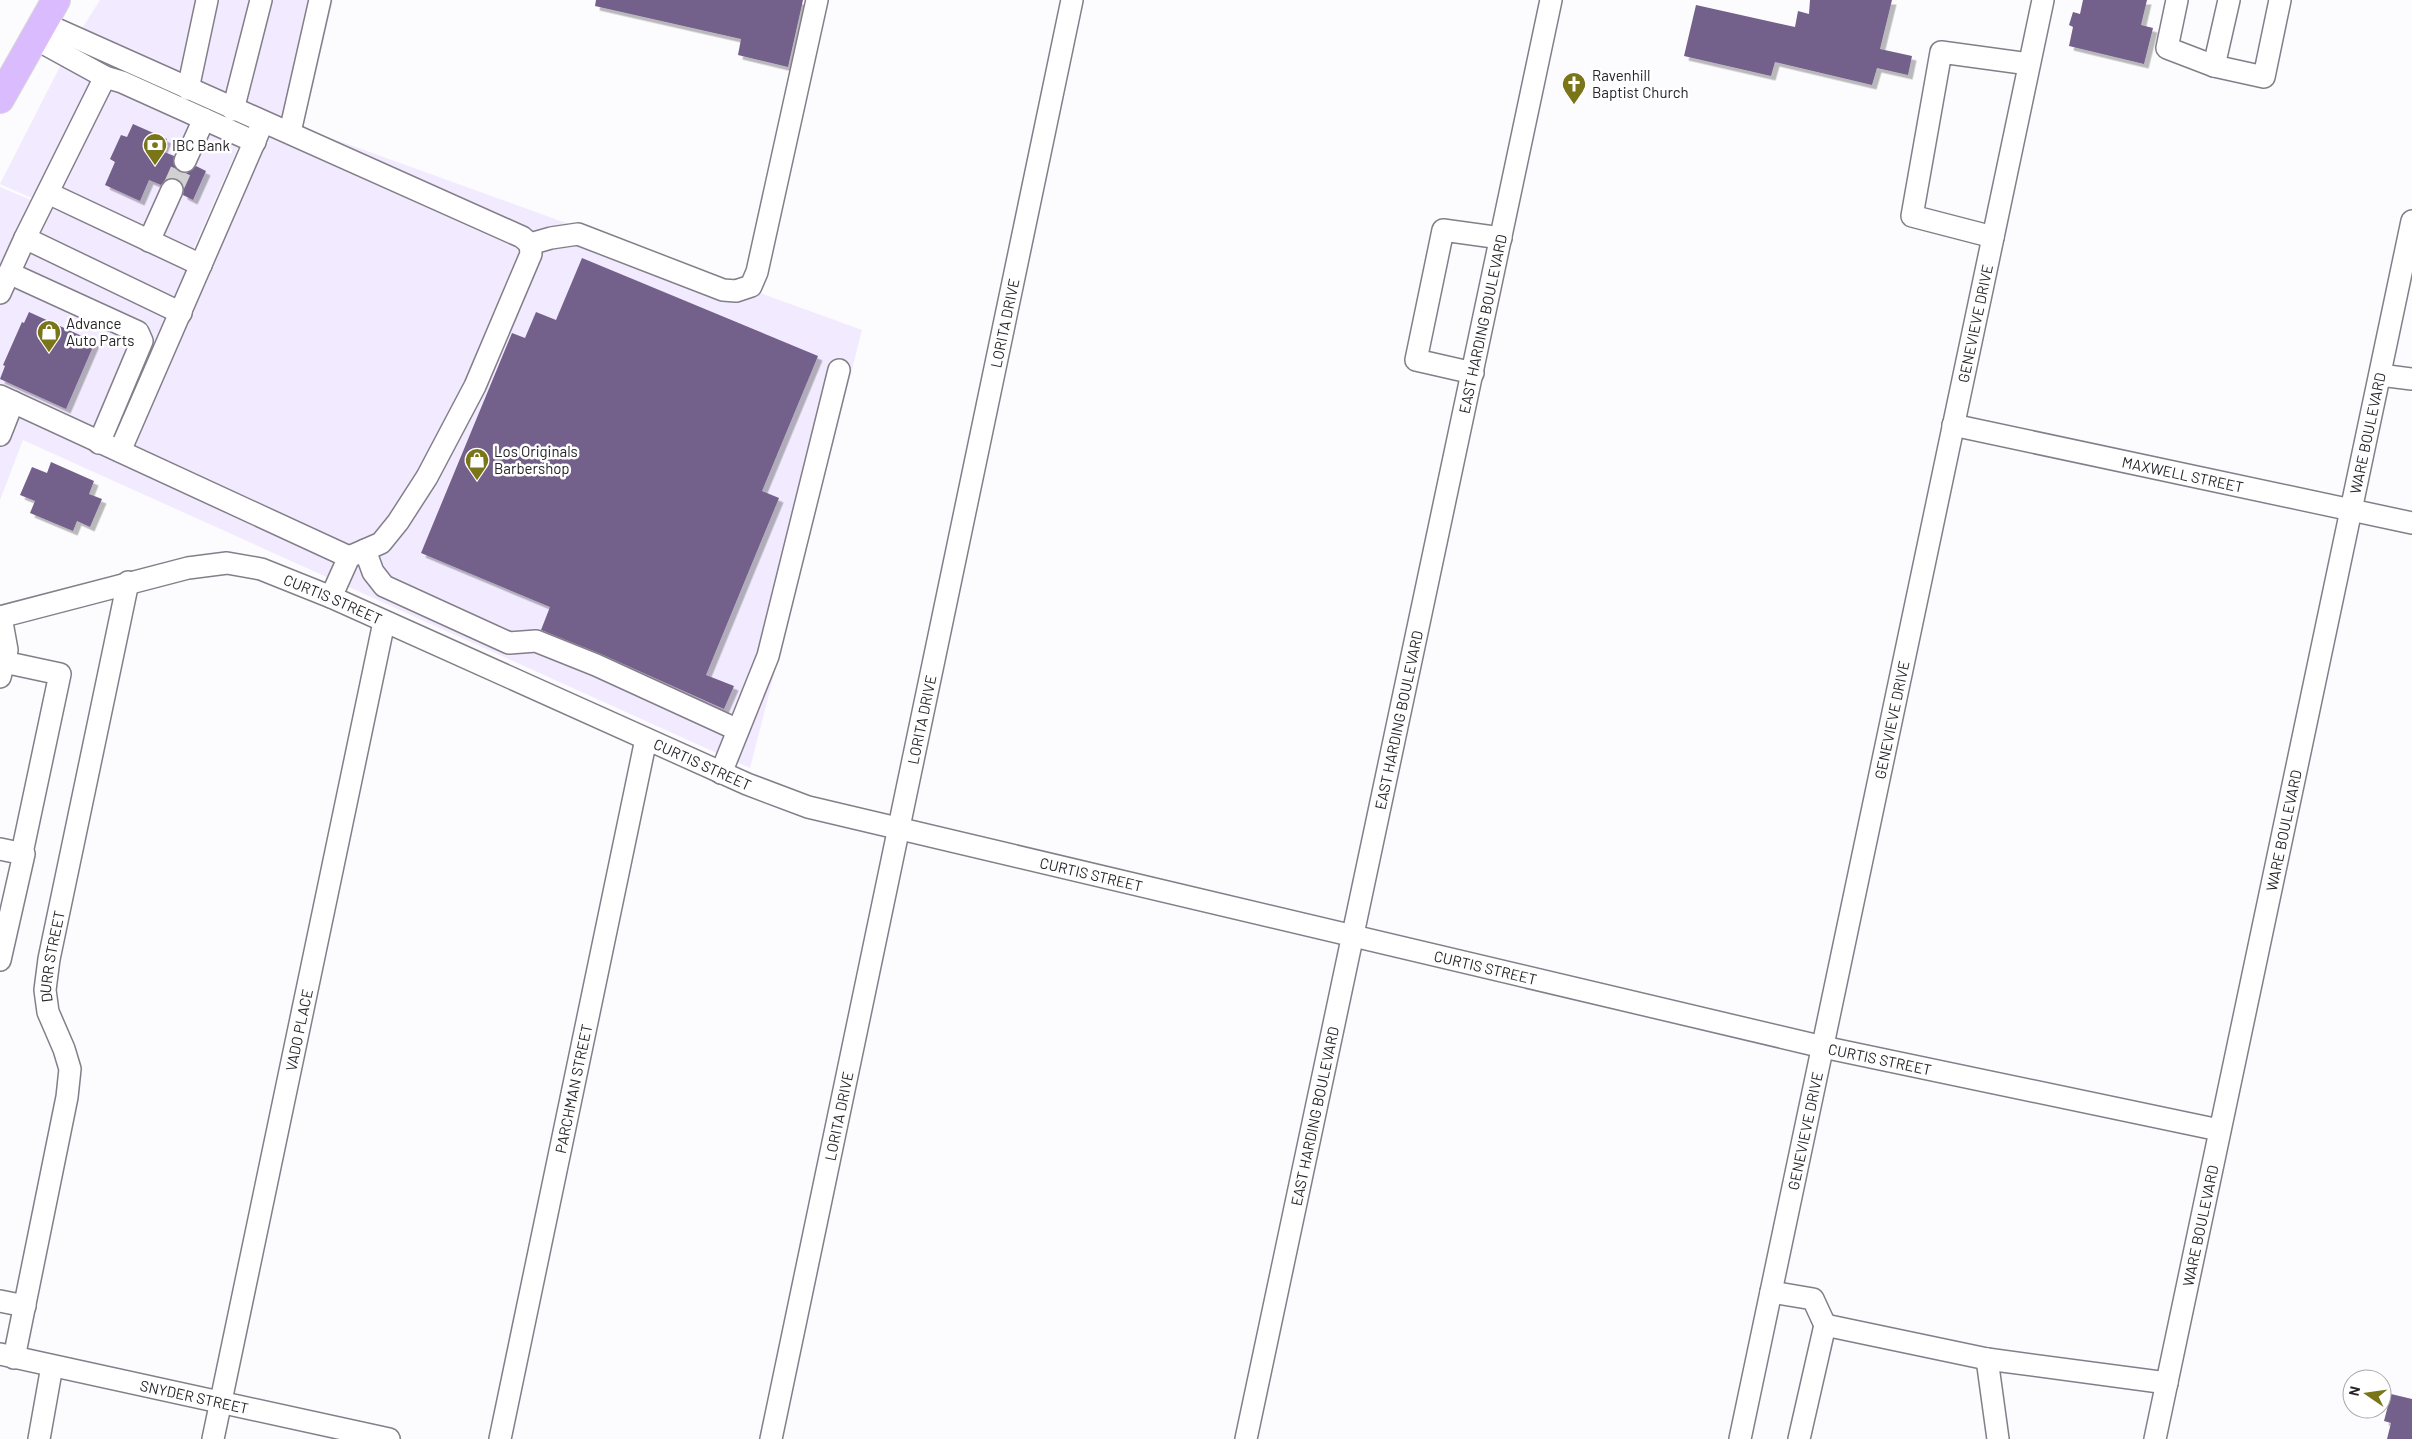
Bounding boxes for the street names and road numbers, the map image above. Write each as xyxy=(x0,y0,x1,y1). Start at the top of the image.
street label: EAST HARDING BOULEVARD xyxy=(1455,233,1510,415)
street label: GENEVIEVE DRIVE xyxy=(1954,263,1996,384)
street label: LORITA DRIVE xyxy=(986,277,1023,369)
street label: WARE BOULEVARD xyxy=(2346,371,2389,495)
street label: MAXWELL STREET xyxy=(2120,452,2245,496)
street label: CURTIS STREET xyxy=(281,570,385,628)
street label: EAST HARDING BOULEVARD xyxy=(1371,629,1426,811)
street label: GENEVIEVE DRIVE xyxy=(1870,659,1913,781)
street label: LORITA DRIVE xyxy=(903,673,940,766)
street label: CURTIS STREET xyxy=(651,734,754,794)
street label: WARE BOULEVARD xyxy=(2262,768,2305,893)
street label: CURTIS STREET xyxy=(1038,853,1145,895)
street label: DURR STREET xyxy=(36,909,68,1004)
street label: CURTIS STREET xyxy=(1432,946,1539,988)
street label: VADO PLACE xyxy=(281,987,316,1072)
street label: PARCHMAN STREET xyxy=(551,1022,595,1155)
street label: EAST HARDING BOULEVARD xyxy=(1287,1025,1342,1207)
street label: CURTIS STREET xyxy=(1827,1039,1933,1079)
street label: LORITA DRIVE xyxy=(820,1070,857,1162)
street label: GENEVIEVE DRIVE xyxy=(1784,1070,1826,1192)
street label: WARE BOULEVARD xyxy=(2178,1163,2222,1288)
street label: SNYDER STREET xyxy=(138,1376,250,1417)

